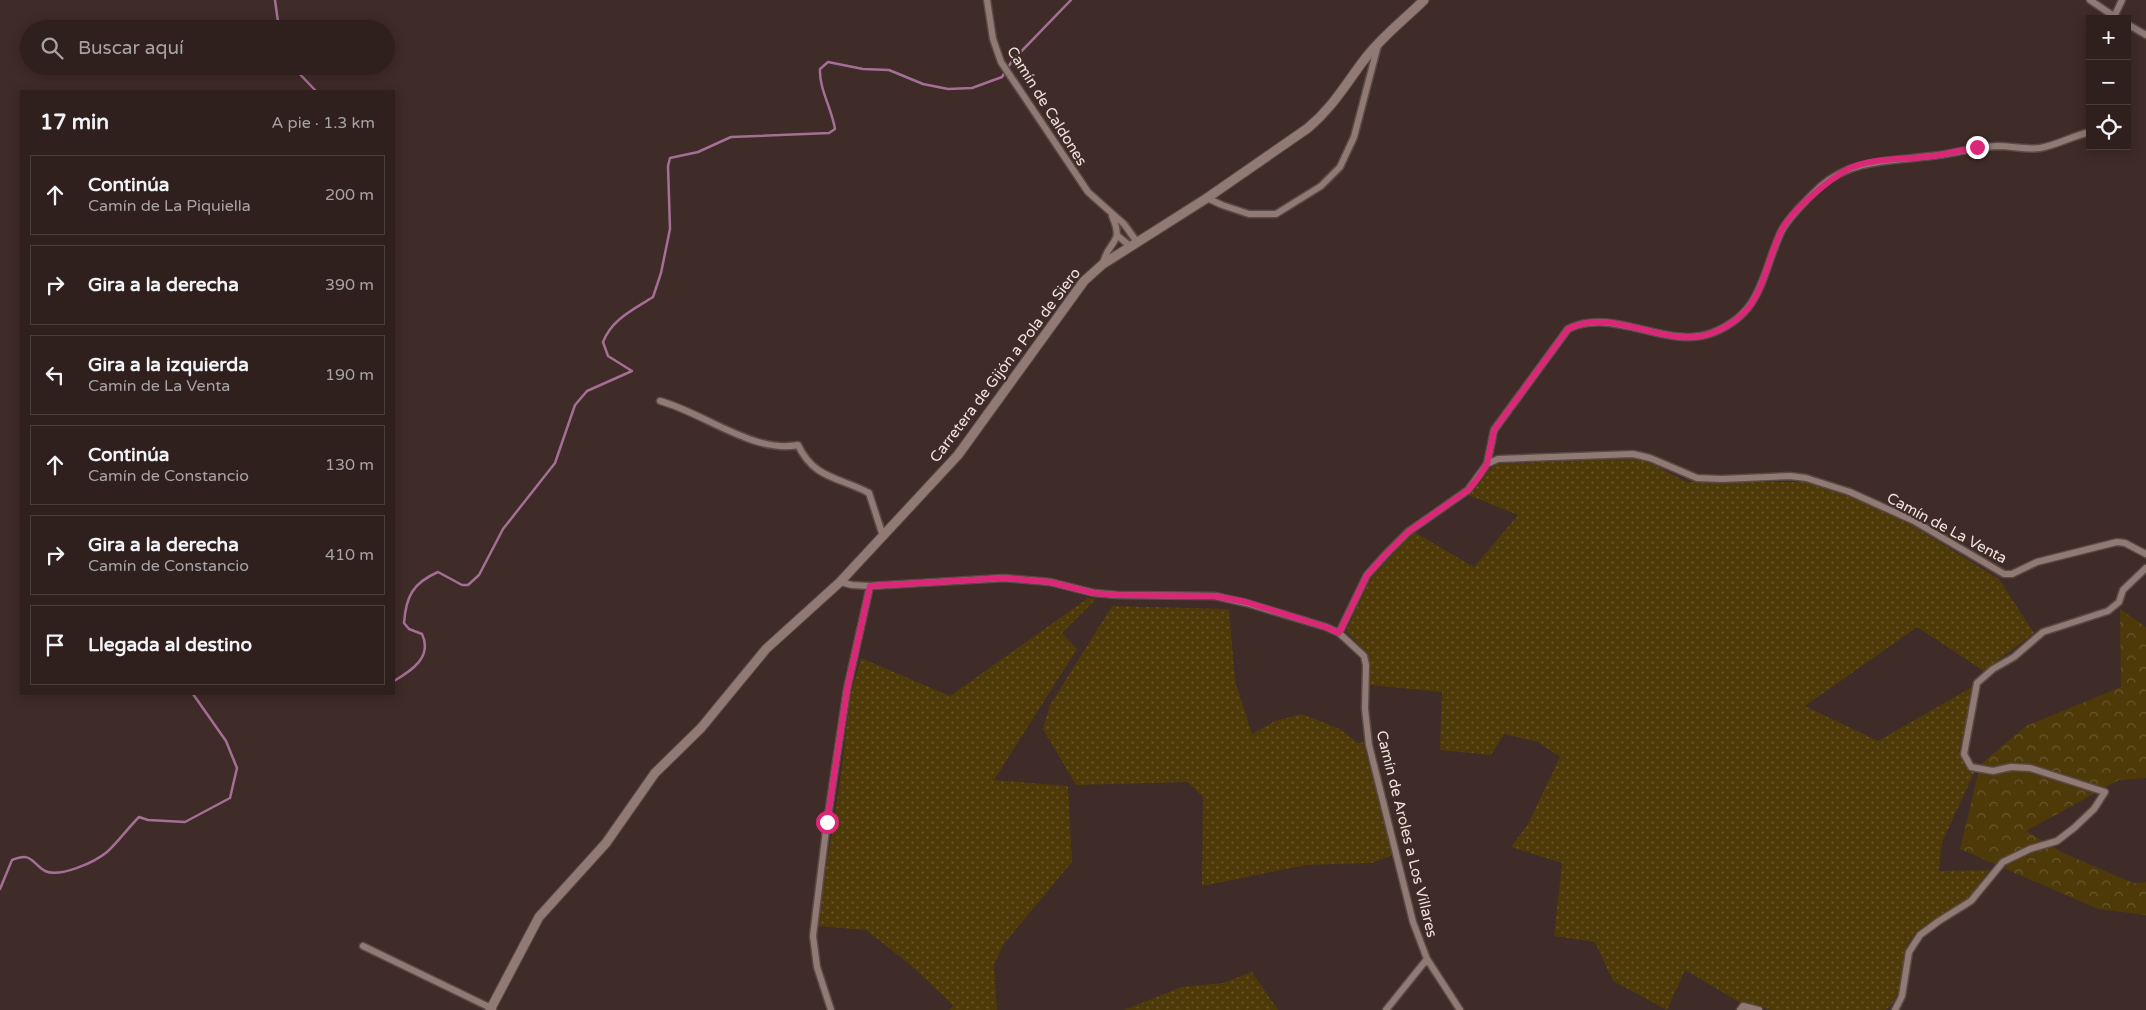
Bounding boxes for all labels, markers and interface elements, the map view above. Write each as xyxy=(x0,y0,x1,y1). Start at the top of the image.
map controls xyxy=(2086,15,2131,150)
button: + xyxy=(2086,15,2131,60)
search box xyxy=(20,20,395,75)
icon: search xyxy=(38,34,66,62)
text: Buscar aquí xyxy=(78,37,184,59)
street label: Camín de Caldones xyxy=(1003,43,1091,169)
button: − xyxy=(2086,60,2131,105)
button: locate xyxy=(2086,105,2131,150)
text: 17 min xyxy=(40,110,109,135)
text: A pie · 1.3 km xyxy=(271,113,375,133)
route end xyxy=(1966,136,1989,159)
text: Continúa xyxy=(88,174,170,196)
icon: ahead xyxy=(41,181,69,209)
text: 200 m xyxy=(325,185,374,205)
text: Camín de La Piquiella xyxy=(88,196,251,216)
street label: Carretera de Gijón a Pola de Siero xyxy=(926,264,1084,466)
icon: right xyxy=(41,271,69,299)
text: Gira a la derecha xyxy=(88,274,239,296)
text: 390 m xyxy=(325,275,374,295)
text: Gira a la izquierda xyxy=(88,354,249,376)
icon: left xyxy=(41,361,69,389)
text: 190 m xyxy=(325,365,374,385)
text: Camín de La Venta xyxy=(88,376,230,396)
text: Continúa xyxy=(88,444,170,466)
icon: ahead xyxy=(41,451,69,479)
text: 130 m xyxy=(325,455,374,475)
text: Camín de Constancio xyxy=(88,466,249,486)
street label: Camín de La Venta xyxy=(1884,489,2010,567)
text: Gira a la derecha xyxy=(88,534,239,556)
icon: right xyxy=(41,541,69,569)
text: 410 m xyxy=(325,545,374,565)
text: Camín de Constancio xyxy=(88,556,249,576)
icon: arrive xyxy=(41,631,69,659)
text: Llegada al destino xyxy=(88,634,252,656)
street label: Camín de Aroles a Los Villares xyxy=(1373,729,1441,939)
route start xyxy=(816,811,839,834)

